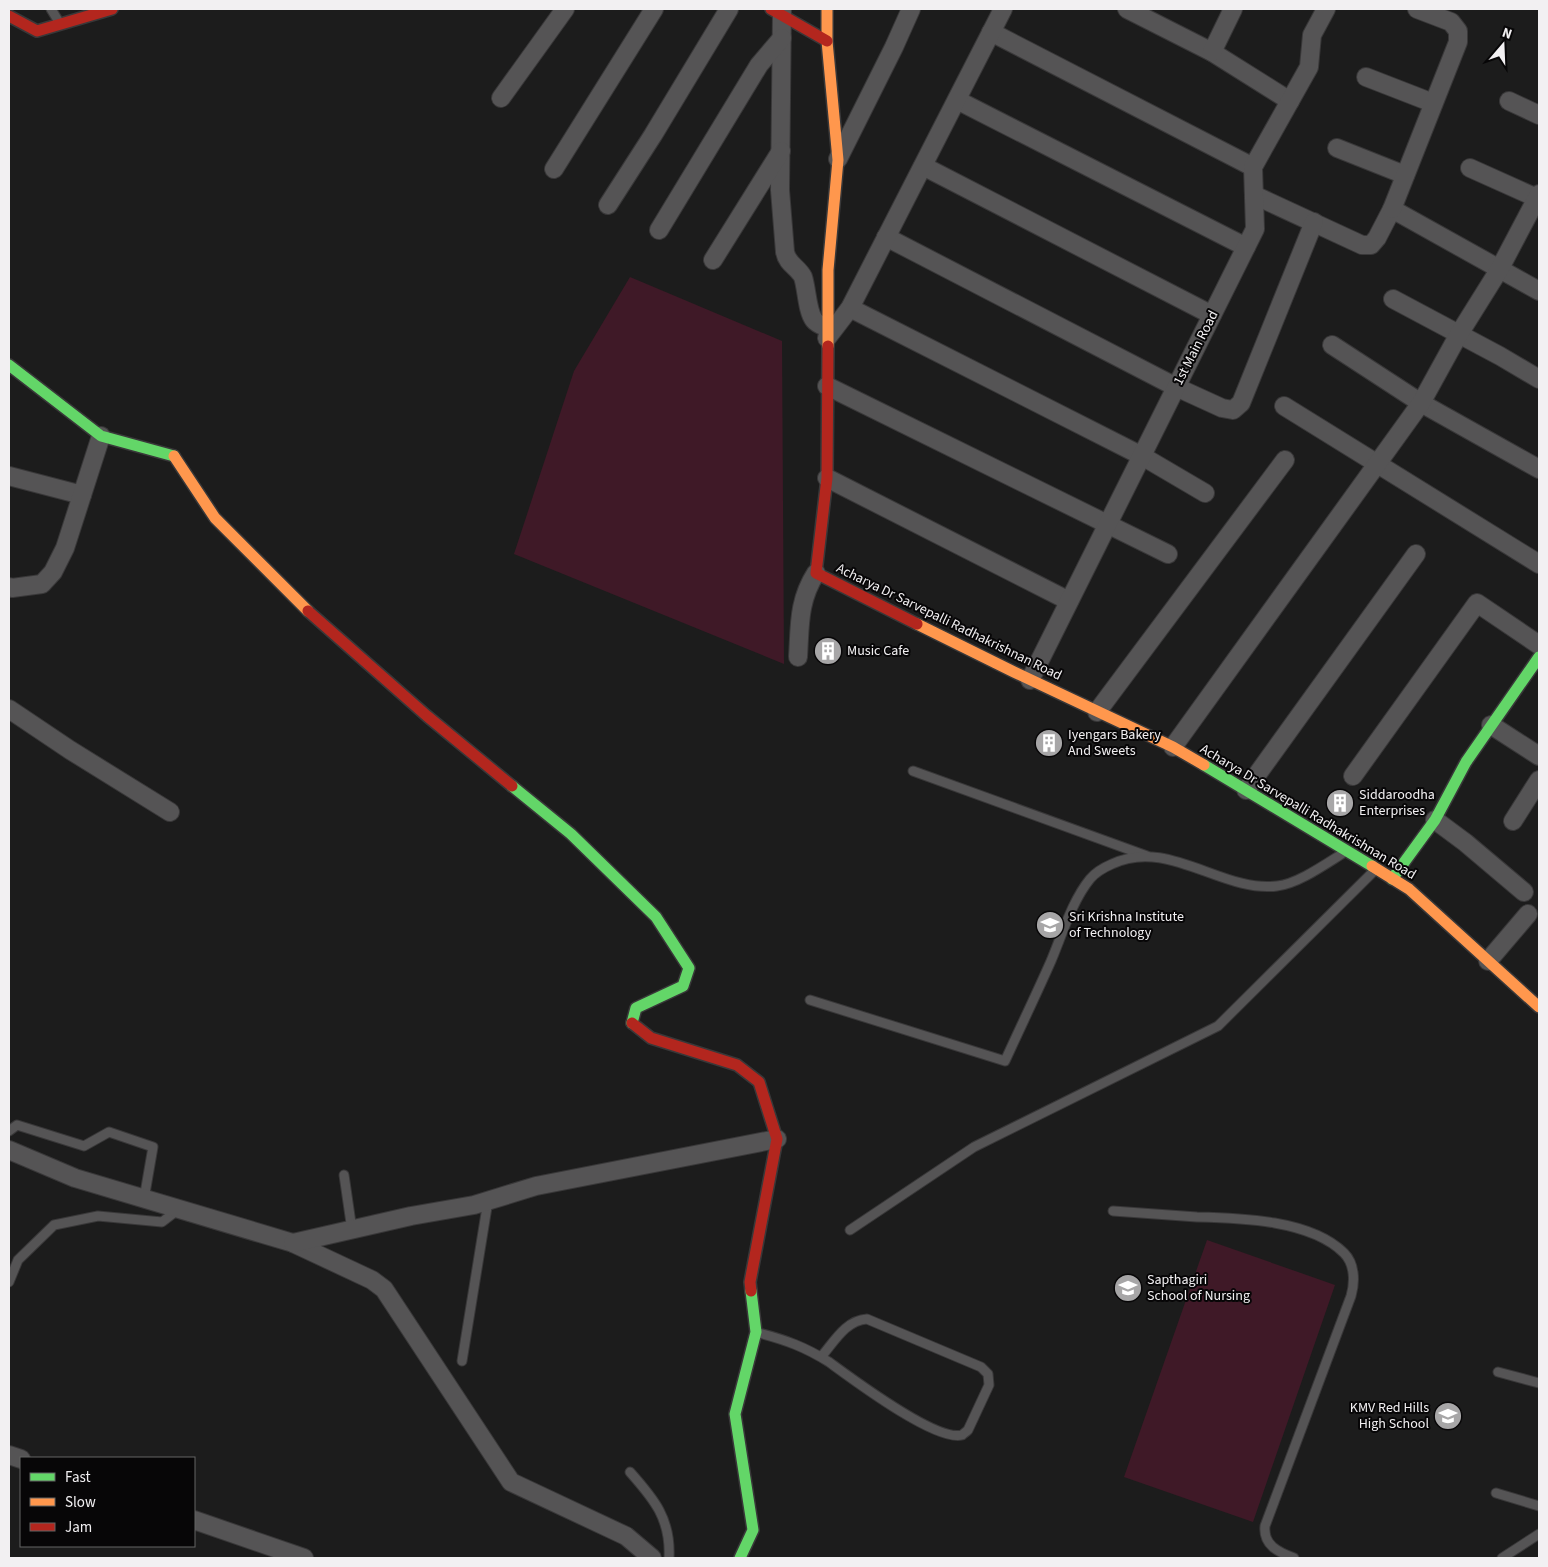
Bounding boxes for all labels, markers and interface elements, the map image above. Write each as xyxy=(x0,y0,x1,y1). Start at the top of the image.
north arrow xyxy=(1478,20,1528,70)
text: N xyxy=(1499,23,1515,45)
street label: 1st Main Road xyxy=(1169,307,1223,389)
street label: Acharya Dr Sarvepalli Radhakrishnan Road xyxy=(833,558,1065,686)
building icon: Music Cafe xyxy=(813,636,843,666)
place label: Music Cafe xyxy=(847,641,909,661)
place label: Iyengars Bakery And Sweets xyxy=(1068,725,1161,761)
building icon: Iyengars Bakery And Sweets xyxy=(1034,728,1064,758)
street label: Acharya Dr Sarvepalli Radhakrishnan Road xyxy=(1196,739,1420,885)
place label: Siddaroodha Enterprises xyxy=(1359,785,1435,821)
building icon: Siddaroodha Enterprises xyxy=(1325,788,1355,818)
place label: Sri Krishna Institute of Technology xyxy=(1069,907,1184,943)
school or university icon: Sri Krishna Institute of Technology xyxy=(1035,910,1065,940)
place label: Sapthagiri School of Nursing xyxy=(1147,1270,1250,1306)
school or university icon: Sapthagiri School of Nursing xyxy=(1113,1273,1143,1303)
place label: KMV Red Hills High School xyxy=(1350,1398,1429,1434)
school or university icon: KMV Red Hills High School xyxy=(1433,1401,1463,1431)
legend xyxy=(20,1457,195,1547)
text: Fast xyxy=(65,1467,91,1488)
text: Slow xyxy=(65,1492,96,1513)
text: Jam xyxy=(65,1517,92,1538)

